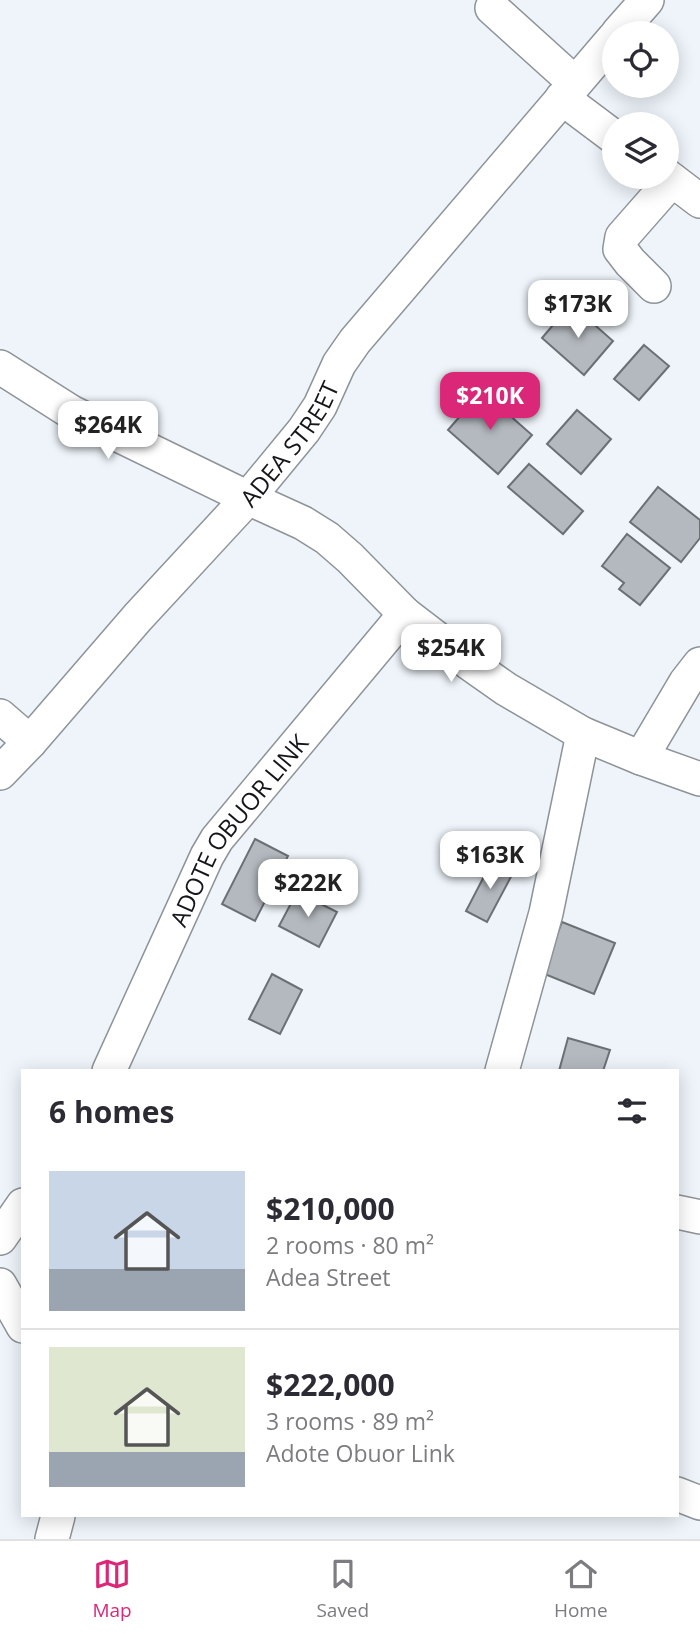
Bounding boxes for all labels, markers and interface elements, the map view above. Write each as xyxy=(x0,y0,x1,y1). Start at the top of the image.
map controls xyxy=(602,21,679,189)
button: locate xyxy=(602,21,679,98)
button: layers xyxy=(602,112,679,189)
pin: $173K xyxy=(529,280,627,340)
text: $173K xyxy=(544,287,612,319)
pin: $210K xyxy=(441,372,539,432)
street label: ADEA STREET xyxy=(232,376,346,513)
text: $210K xyxy=(456,379,524,411)
pin: $264K xyxy=(59,402,157,461)
text: $264K xyxy=(74,408,142,440)
pin: $254K xyxy=(402,624,500,684)
text: $254K xyxy=(417,631,485,663)
street label: ADOTE OBUOR LINK xyxy=(161,726,315,931)
pin: $163K xyxy=(441,832,539,891)
text: $163K xyxy=(456,838,524,870)
pin: $222K xyxy=(259,860,357,919)
text: $222K xyxy=(274,866,342,898)
text: 6 homes xyxy=(49,1091,174,1132)
icon: filters xyxy=(613,1092,651,1130)
text: $210,000 xyxy=(266,1188,395,1229)
icon: home xyxy=(105,1199,189,1283)
text: 2 rooms · 80 m² xyxy=(266,1229,434,1261)
text: Adea Street xyxy=(266,1261,391,1293)
text: $222,000 xyxy=(266,1364,395,1405)
icon: home xyxy=(105,1375,189,1459)
text: 3 rooms · 89 m² xyxy=(266,1405,434,1437)
text: Adote Obuor Link xyxy=(266,1437,455,1469)
tab: Map xyxy=(92,1555,132,1623)
tab: Saved xyxy=(316,1555,369,1623)
tab: Home xyxy=(554,1555,608,1623)

